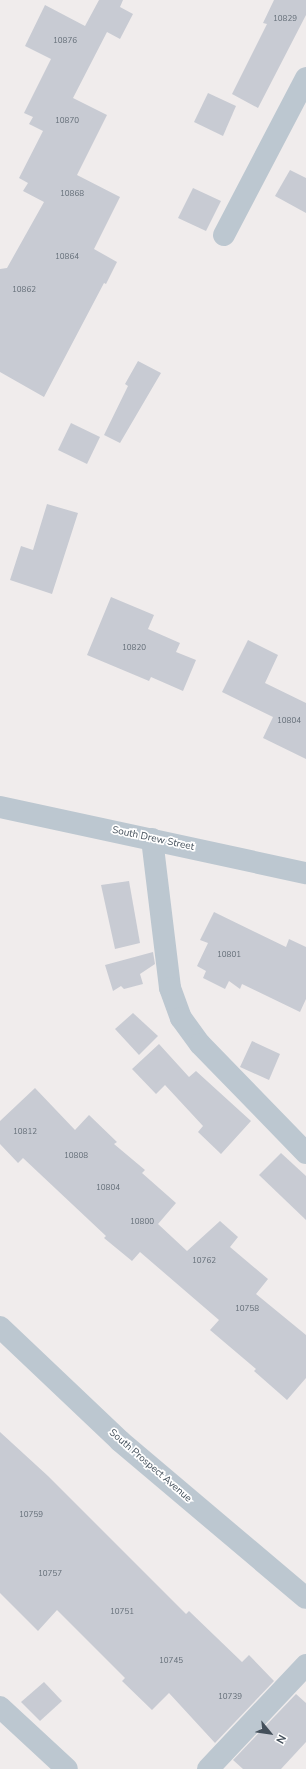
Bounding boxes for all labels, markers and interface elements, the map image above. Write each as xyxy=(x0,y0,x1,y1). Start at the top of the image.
house number: 10829 xyxy=(273,14,297,24)
house number: 10876 xyxy=(53,36,77,46)
house number: 10870 xyxy=(55,116,79,126)
house number: 10868 xyxy=(60,189,84,199)
house number: 10864 xyxy=(55,252,79,262)
house number: 10862 xyxy=(12,285,36,295)
house number: 10820 xyxy=(122,643,146,653)
house number: 10804 xyxy=(277,716,301,726)
street label: South Drew Street xyxy=(111,824,195,854)
house number: 10801 xyxy=(217,950,241,960)
house number: 10812 xyxy=(13,1127,37,1137)
house number: 10808 xyxy=(64,1151,88,1161)
house number: 10804 xyxy=(96,1183,120,1193)
house number: 10800 xyxy=(130,1217,154,1227)
house number: 10762 xyxy=(192,1256,216,1266)
house number: 10758 xyxy=(235,1304,259,1314)
street label: South Prospect Avenue xyxy=(106,1427,194,1505)
house number: 10759 xyxy=(19,1510,43,1520)
house number: 10757 xyxy=(38,1569,62,1579)
house number: 10751 xyxy=(110,1607,134,1617)
house number: 10745 xyxy=(159,1656,183,1666)
house number: 10739 xyxy=(218,1692,242,1702)
north arrow xyxy=(250,1713,290,1753)
text: N xyxy=(272,1732,289,1746)

